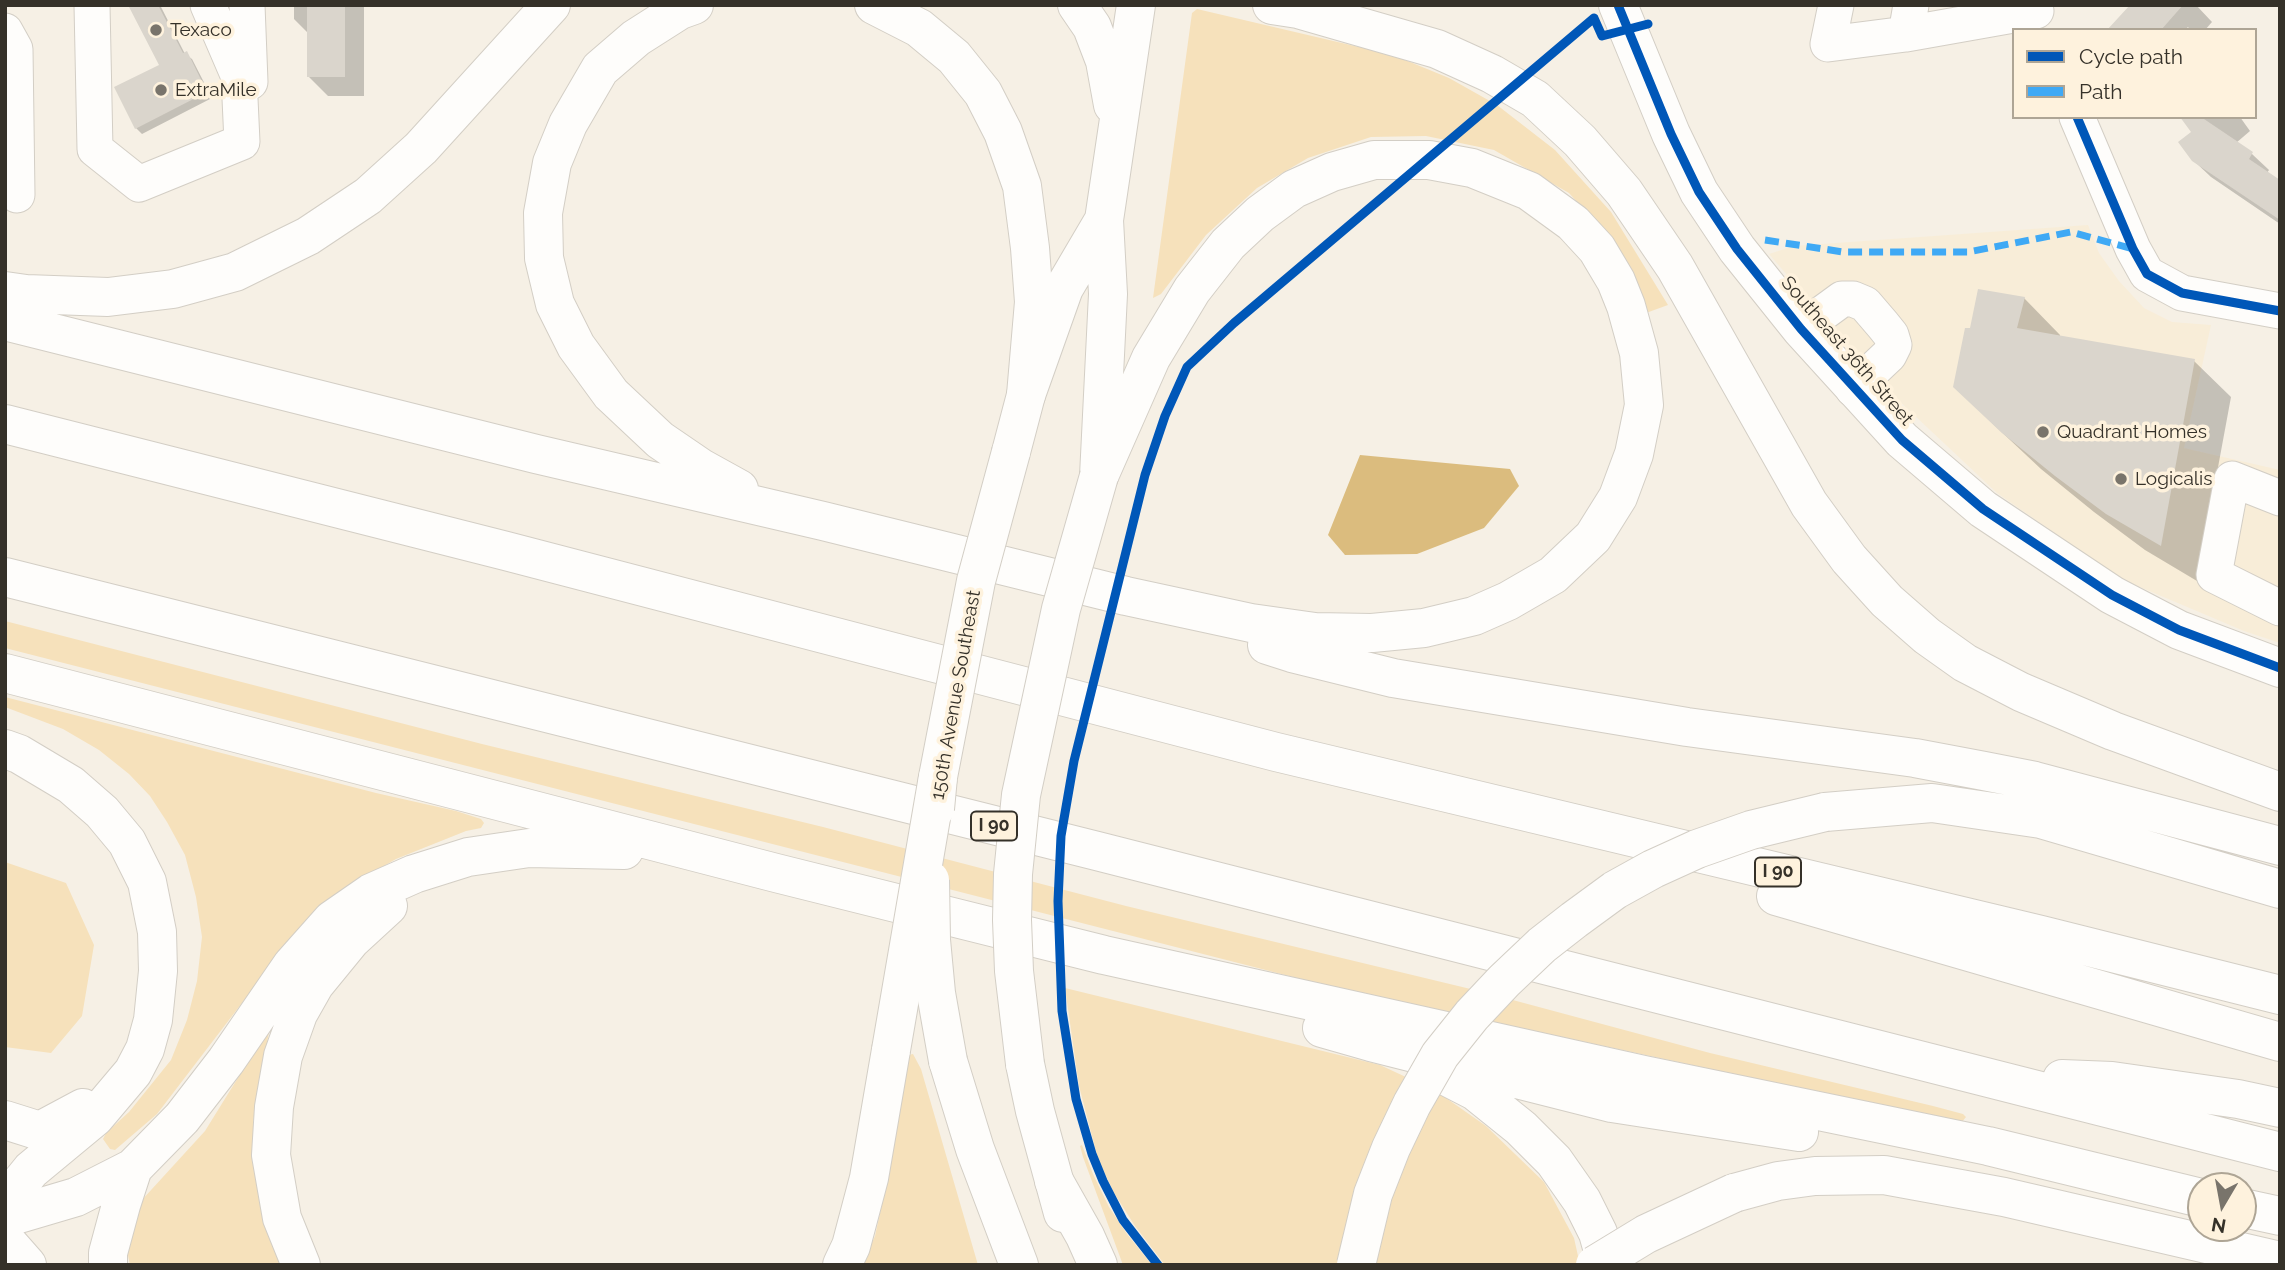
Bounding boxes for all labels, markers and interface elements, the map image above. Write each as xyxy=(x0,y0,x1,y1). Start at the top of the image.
place label: Texaco xyxy=(170,19,232,41)
marker: Texaco xyxy=(148,22,164,38)
legend xyxy=(2012,28,2257,119)
text: Cycle path xyxy=(2079,44,2183,69)
place label: ExtraMile xyxy=(175,79,257,101)
text: Path xyxy=(2079,79,2123,104)
marker: ExtraMile xyxy=(153,82,169,98)
street label: Southeast 36th Street xyxy=(1776,272,1918,430)
place label: Quadrant Homes xyxy=(2057,421,2207,443)
marker: Quadrant Homes xyxy=(2035,424,2051,440)
place label: Logicalis xyxy=(2135,468,2212,490)
marker: Logicalis xyxy=(2113,471,2129,487)
street label: 150th Avenue Southeast xyxy=(926,588,986,802)
road number: I 90 xyxy=(971,812,1017,840)
road number: I 90 xyxy=(1755,858,1801,886)
north arrow xyxy=(2187,1172,2257,1242)
text: N xyxy=(2210,1214,2228,1238)

